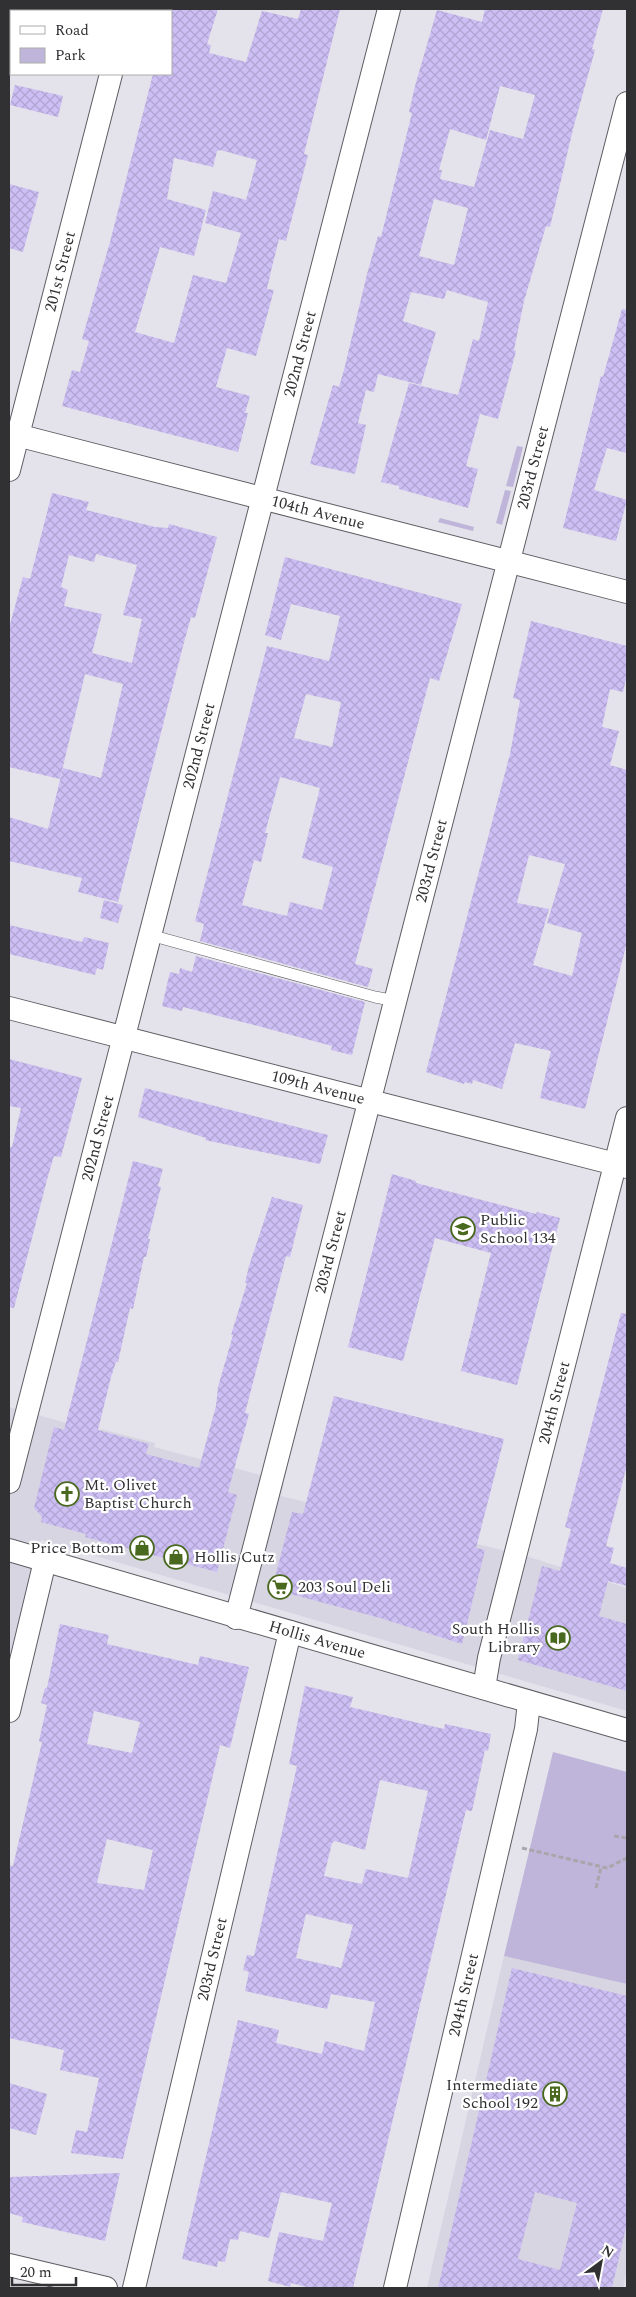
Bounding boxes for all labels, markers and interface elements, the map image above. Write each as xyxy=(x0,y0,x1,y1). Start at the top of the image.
legend xyxy=(10,10,172,75)
text: Road xyxy=(55,19,89,42)
text: Park xyxy=(55,44,86,67)
street label: 201st Street xyxy=(38,228,82,314)
street label: 202nd Street xyxy=(277,308,323,400)
street label: 203rd Street xyxy=(511,423,555,512)
street label: 104th Avenue xyxy=(269,489,367,536)
street label: 202nd Street xyxy=(176,700,222,792)
street label: 203rd Street xyxy=(409,816,454,905)
street label: 109th Avenue xyxy=(269,1064,367,1111)
street label: 202nd Street xyxy=(75,1092,120,1184)
street label: 203rd Street xyxy=(308,1207,353,1296)
place label: Public School 134 xyxy=(480,1208,556,1250)
school or university icon: Public School 134 xyxy=(450,1216,476,1242)
street label: 204th Street xyxy=(532,1358,577,1447)
place label: Mt. Olivet Baptist Church xyxy=(84,1473,192,1515)
church icon: Mt. Olivet Baptist Church xyxy=(54,1481,80,1507)
shop icon: Price Bottom xyxy=(129,1535,155,1561)
place label: Price Bottom xyxy=(30,1536,124,1560)
shop icon: Hollis Cutz xyxy=(163,1544,189,1570)
place label: Hollis Cutz xyxy=(194,1545,275,1569)
supermarket icon: 203 Soul Deli xyxy=(267,1574,293,1600)
place label: 203 Soul Deli xyxy=(298,1575,391,1599)
street label: Hollis Avenue xyxy=(266,1614,368,1665)
place label: South Hollis Library xyxy=(452,1617,541,1659)
library icon: South Hollis Library xyxy=(545,1625,571,1651)
street label: 203rd Street xyxy=(191,1915,234,2003)
street label: 204th Street xyxy=(442,1950,485,2039)
place label: Intermediate School 192 xyxy=(446,2073,538,2115)
building icon: Intermediate School 192 xyxy=(542,2081,568,2107)
north arrow xyxy=(576,2237,626,2287)
text: N xyxy=(597,2239,618,2263)
scale bar xyxy=(12,2254,76,2286)
text: 20 m xyxy=(20,2261,52,2284)

